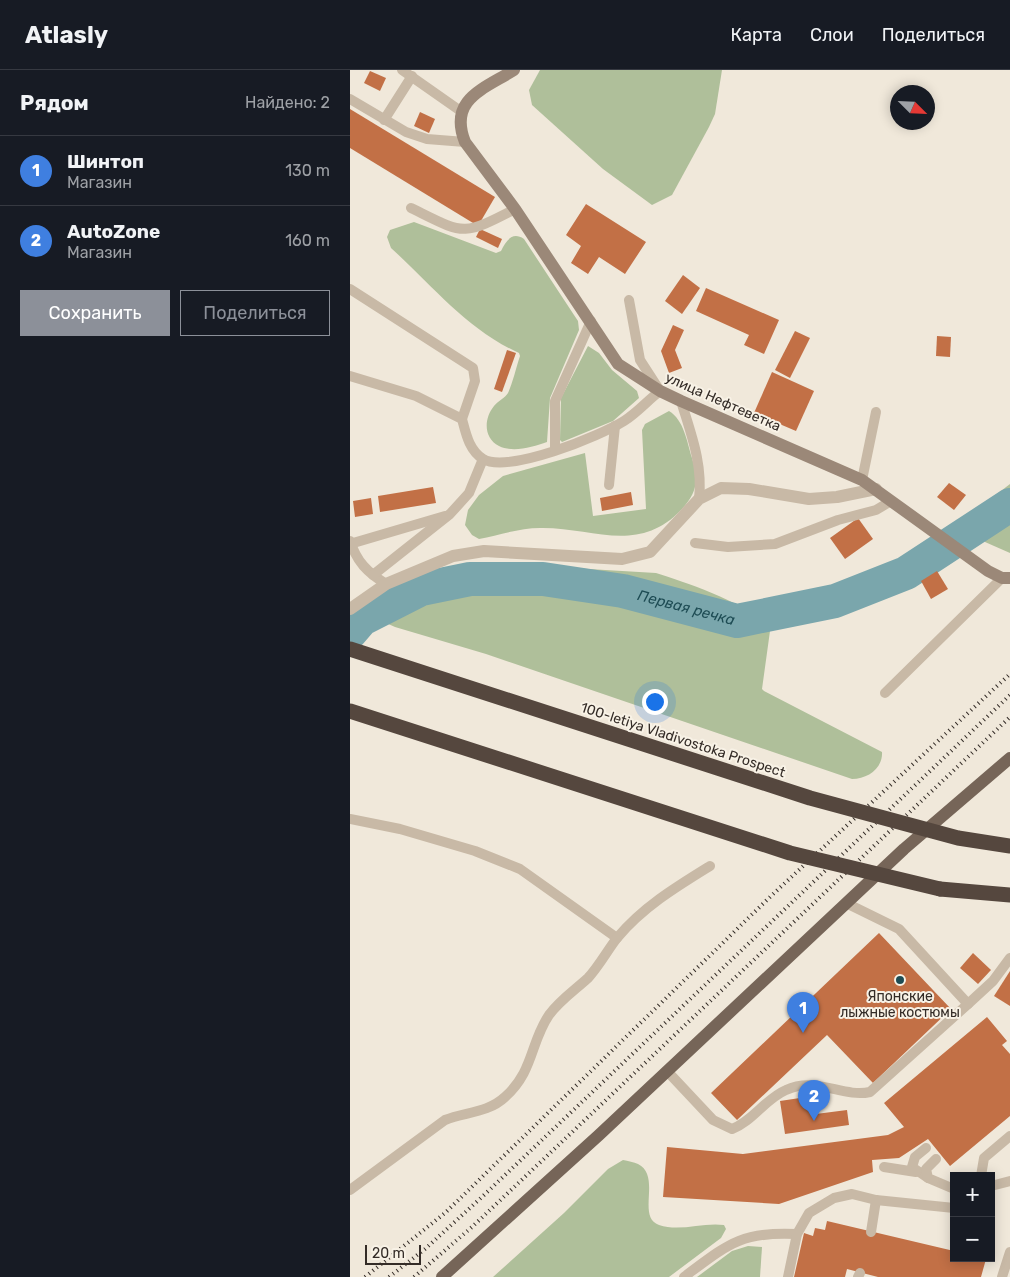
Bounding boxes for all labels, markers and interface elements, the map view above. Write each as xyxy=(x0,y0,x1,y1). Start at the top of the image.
text: Atlasly xyxy=(25,21,108,49)
text: Карта xyxy=(731,24,782,46)
text: Слои xyxy=(810,24,854,46)
text: Поделиться xyxy=(882,24,985,46)
north arrow xyxy=(890,85,935,130)
text: Рядом xyxy=(20,90,89,115)
text: Найдено: 2 xyxy=(245,93,330,112)
text: Шинтоп xyxy=(67,150,144,173)
text: 1 xyxy=(32,161,40,180)
text: 130 m xyxy=(285,161,330,180)
text: Магазин xyxy=(67,173,132,192)
text: AutoZone xyxy=(67,220,160,243)
text: 2 xyxy=(31,231,41,250)
text: 160 m xyxy=(285,231,330,250)
text: Магазин xyxy=(67,243,132,262)
button: Сохранить xyxy=(20,290,170,336)
button: Поделиться xyxy=(180,290,330,336)
street label: улица Нефтеветка xyxy=(663,369,783,435)
water label: Первая речка xyxy=(636,586,737,629)
your location xyxy=(642,689,668,715)
street label: 100-letiya Vladivostoka Prospect xyxy=(579,699,788,781)
marker: Японские лыжные костюмы xyxy=(894,974,906,986)
place label: Японские лыжные костюмы xyxy=(840,988,960,1021)
pin: 1 xyxy=(787,992,819,1033)
pin: 2 xyxy=(798,1080,830,1121)
map controls xyxy=(950,1172,995,1262)
button: + xyxy=(950,1172,995,1217)
button: − xyxy=(950,1217,995,1262)
scale bar xyxy=(365,1242,421,1265)
text: 20 m xyxy=(372,1245,405,1262)

